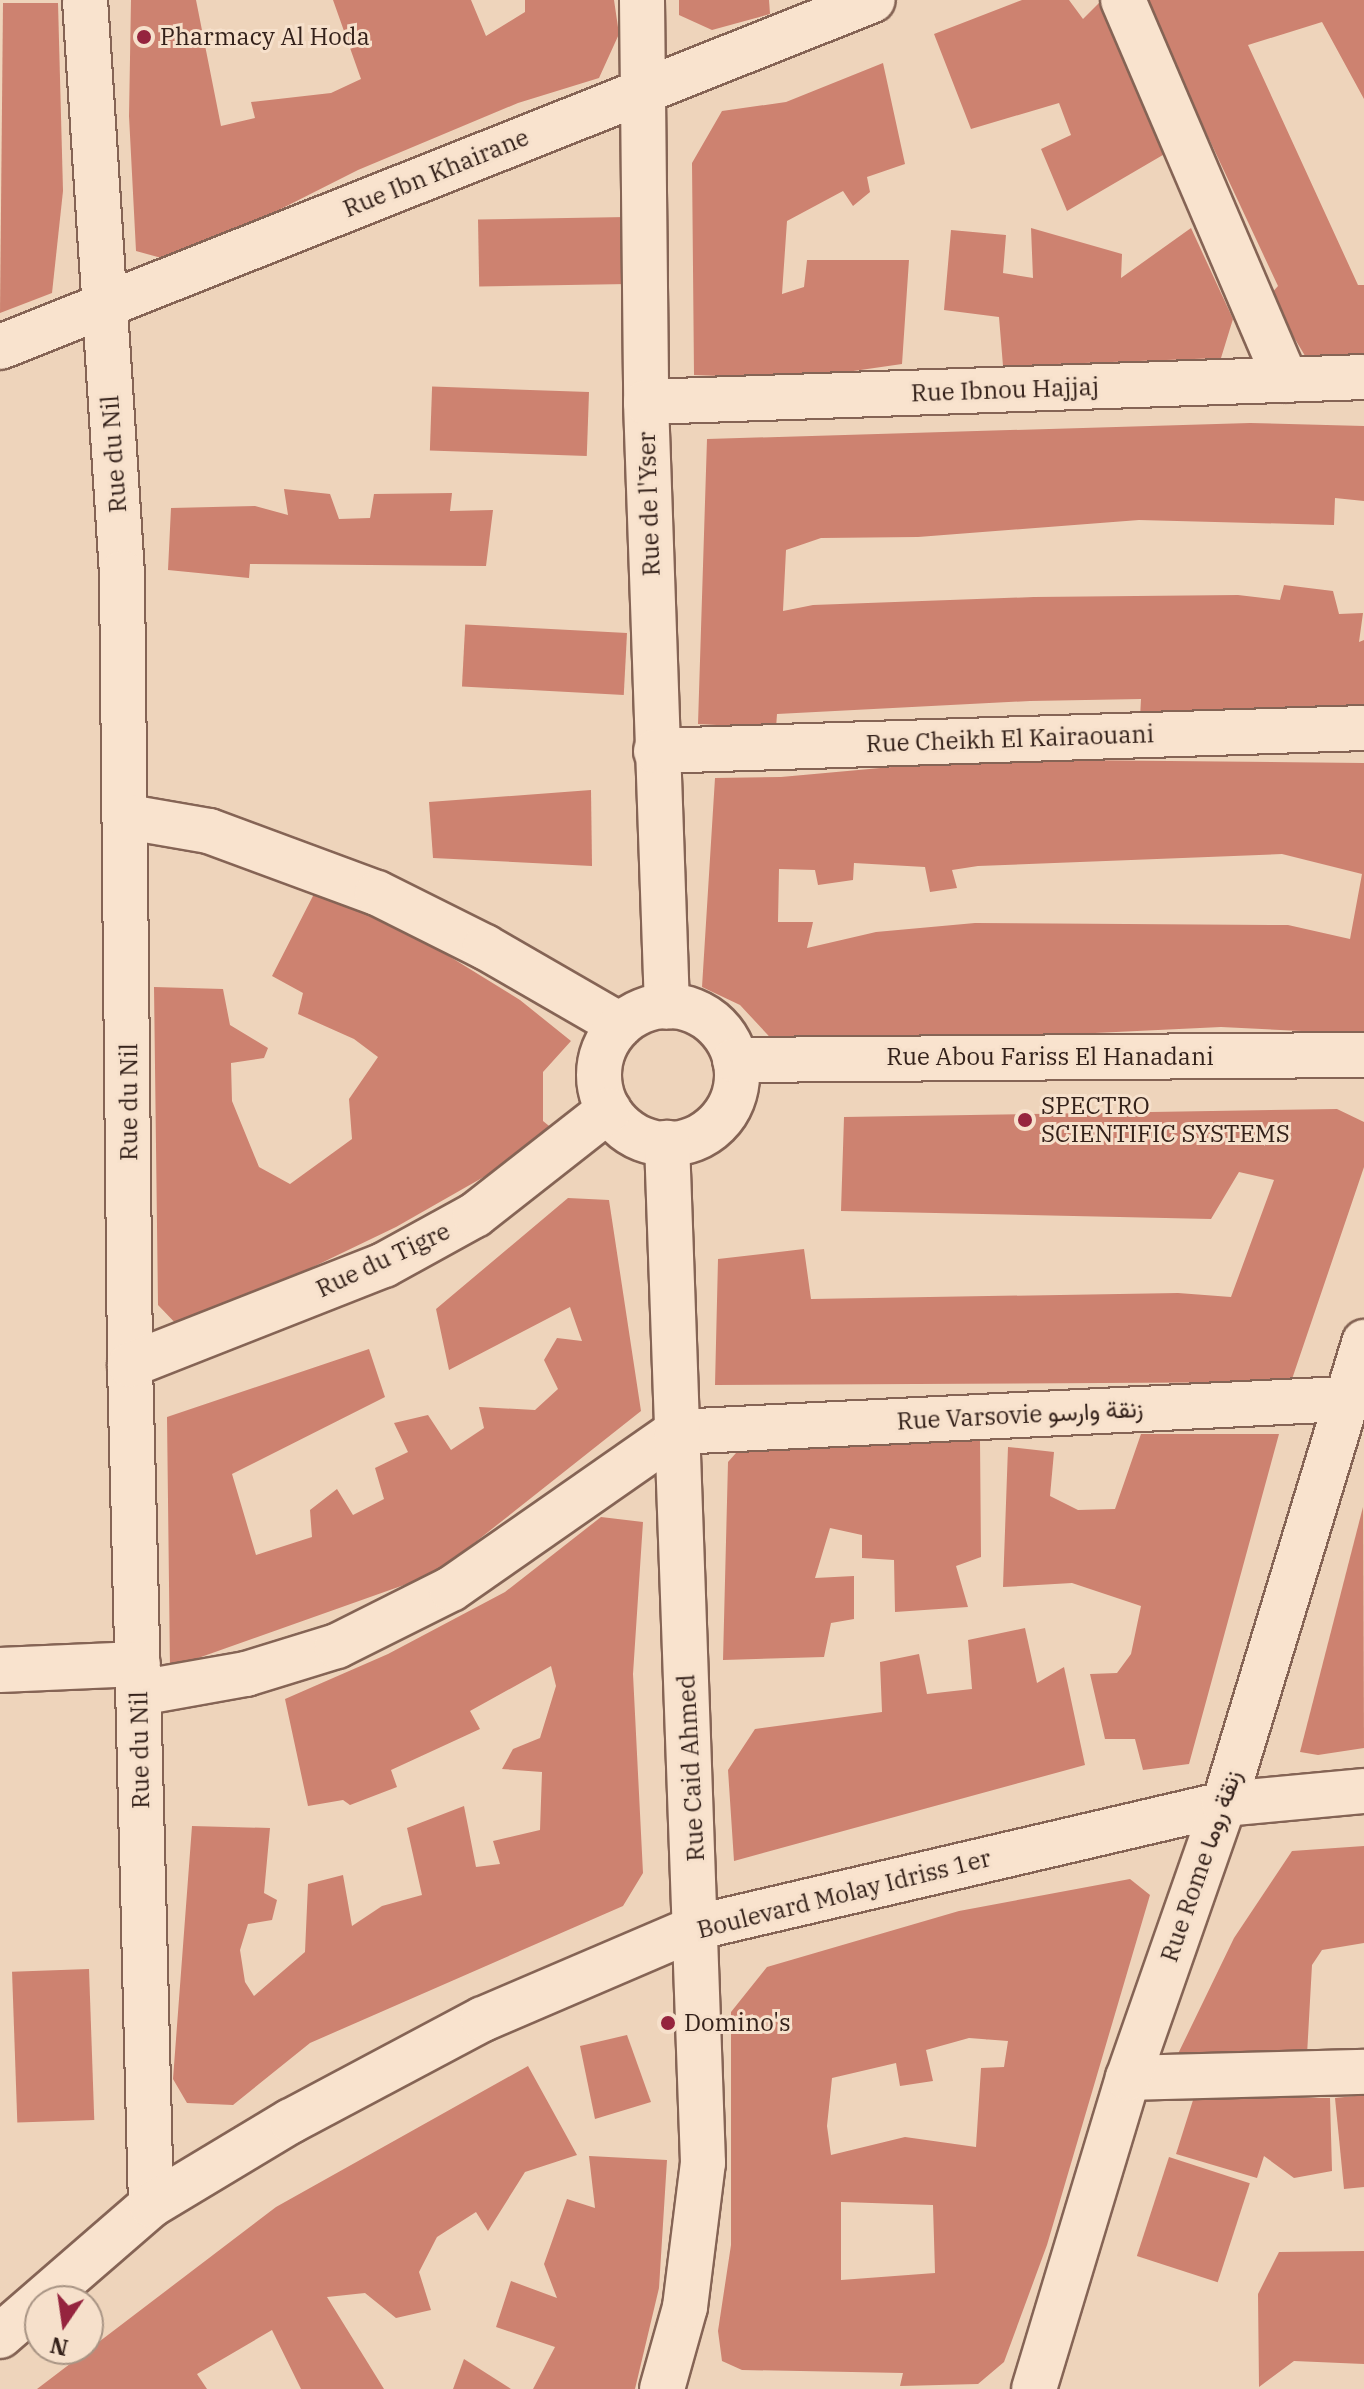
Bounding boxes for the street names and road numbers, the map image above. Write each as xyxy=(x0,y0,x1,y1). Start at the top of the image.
street label: Rue Ibn Khairane xyxy=(339,123,533,223)
street label: Rue Ibnou Hajjaj xyxy=(910,372,1100,408)
street label: Rue du Nil xyxy=(96,394,132,514)
street label: Rue de l'Yser xyxy=(632,431,666,577)
street label: Rue Cheikh El Kairaouani xyxy=(865,720,1155,758)
street label: Rue du Nil xyxy=(115,1043,143,1161)
street label: Rue Abou Fariss El Hanadani xyxy=(886,1043,1214,1071)
street label: Rue du Tigre xyxy=(312,1217,454,1303)
street label: Rue Varsovie زنقة وارسو xyxy=(896,1394,1144,1436)
street label: Rue Caid Ahmed xyxy=(672,1674,710,1862)
street label: Rue du Nil xyxy=(125,1691,155,1809)
street label: Rue Rome زنقة روما xyxy=(1155,1766,1247,1966)
street label: Boulevard Molay Idriss 1er xyxy=(694,1844,994,1944)

